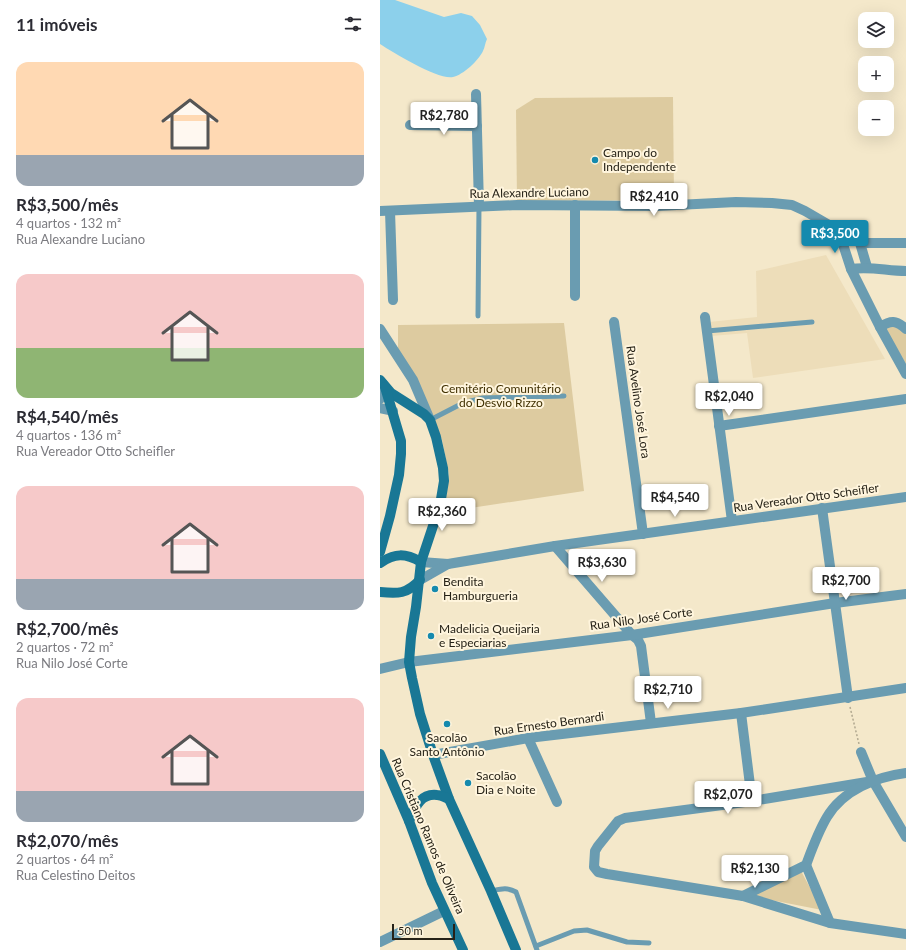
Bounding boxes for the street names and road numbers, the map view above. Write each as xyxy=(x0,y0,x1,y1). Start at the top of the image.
street label: Rua Alexandre Luciano xyxy=(469,184,589,201)
street label: Rua Avelino José Lora xyxy=(623,345,654,459)
street label: Rua Vereador Otto Scheifler xyxy=(732,480,880,515)
street label: Rua Nilo José Corte xyxy=(589,604,693,633)
street label: Rua Ernesto Bernardi xyxy=(493,708,605,739)
street label: Rua Cristiano Ramos de Oliveira xyxy=(389,755,468,916)

